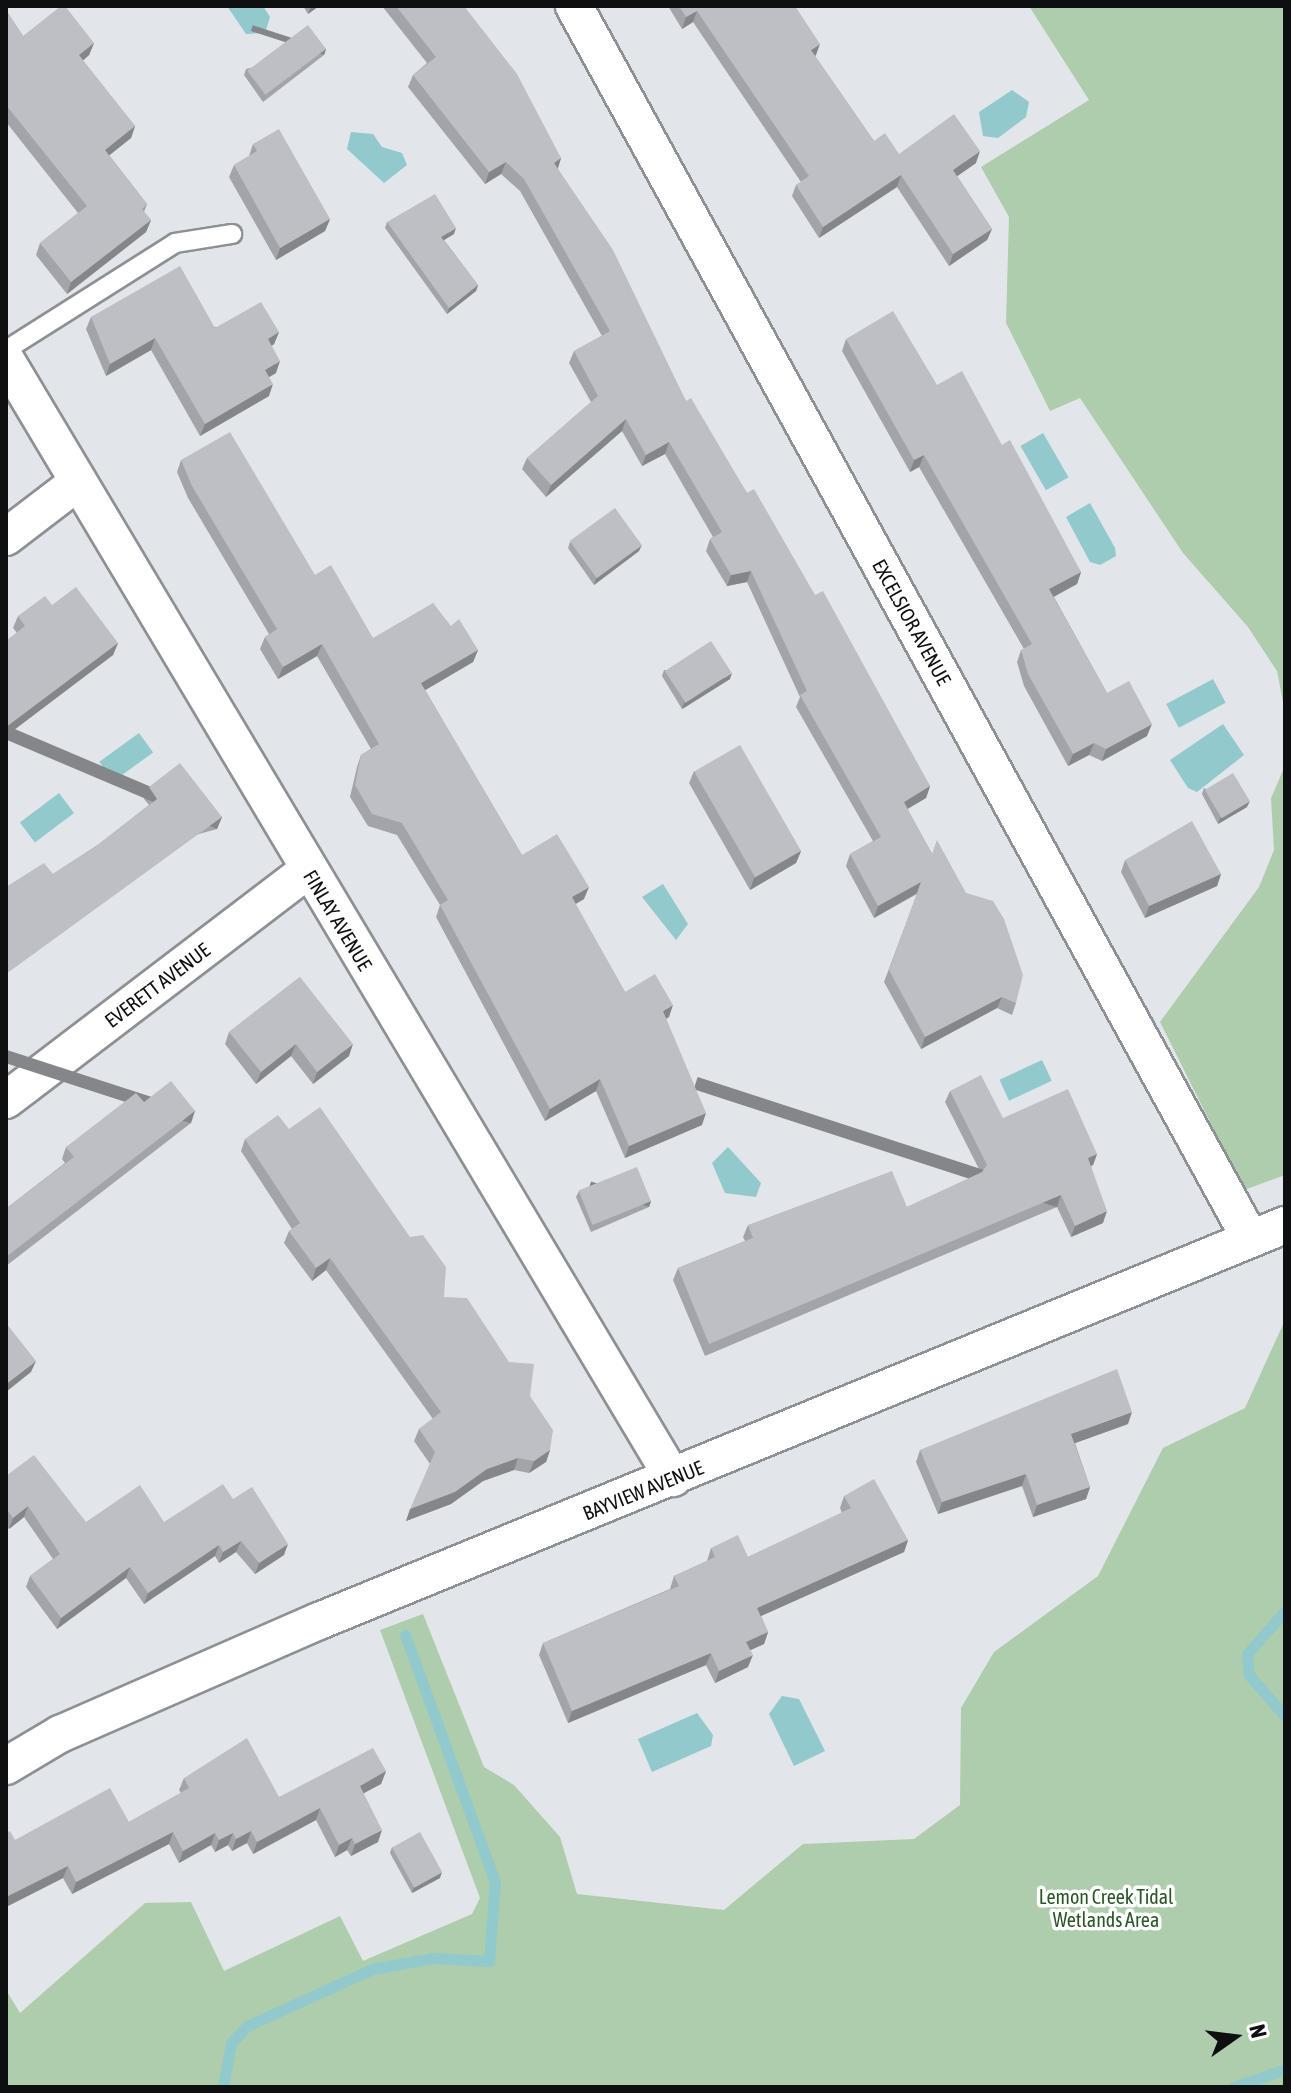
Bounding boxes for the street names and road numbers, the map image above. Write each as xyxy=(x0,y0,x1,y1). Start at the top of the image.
street label: EXCELSIOR AVENUE xyxy=(868,555,956,689)
street label: FINLAY AVENUE xyxy=(299,865,377,975)
street label: EVERETT AVENUE xyxy=(100,938,214,1032)
street label: BAYVIEW AVENUE xyxy=(579,1455,707,1525)

